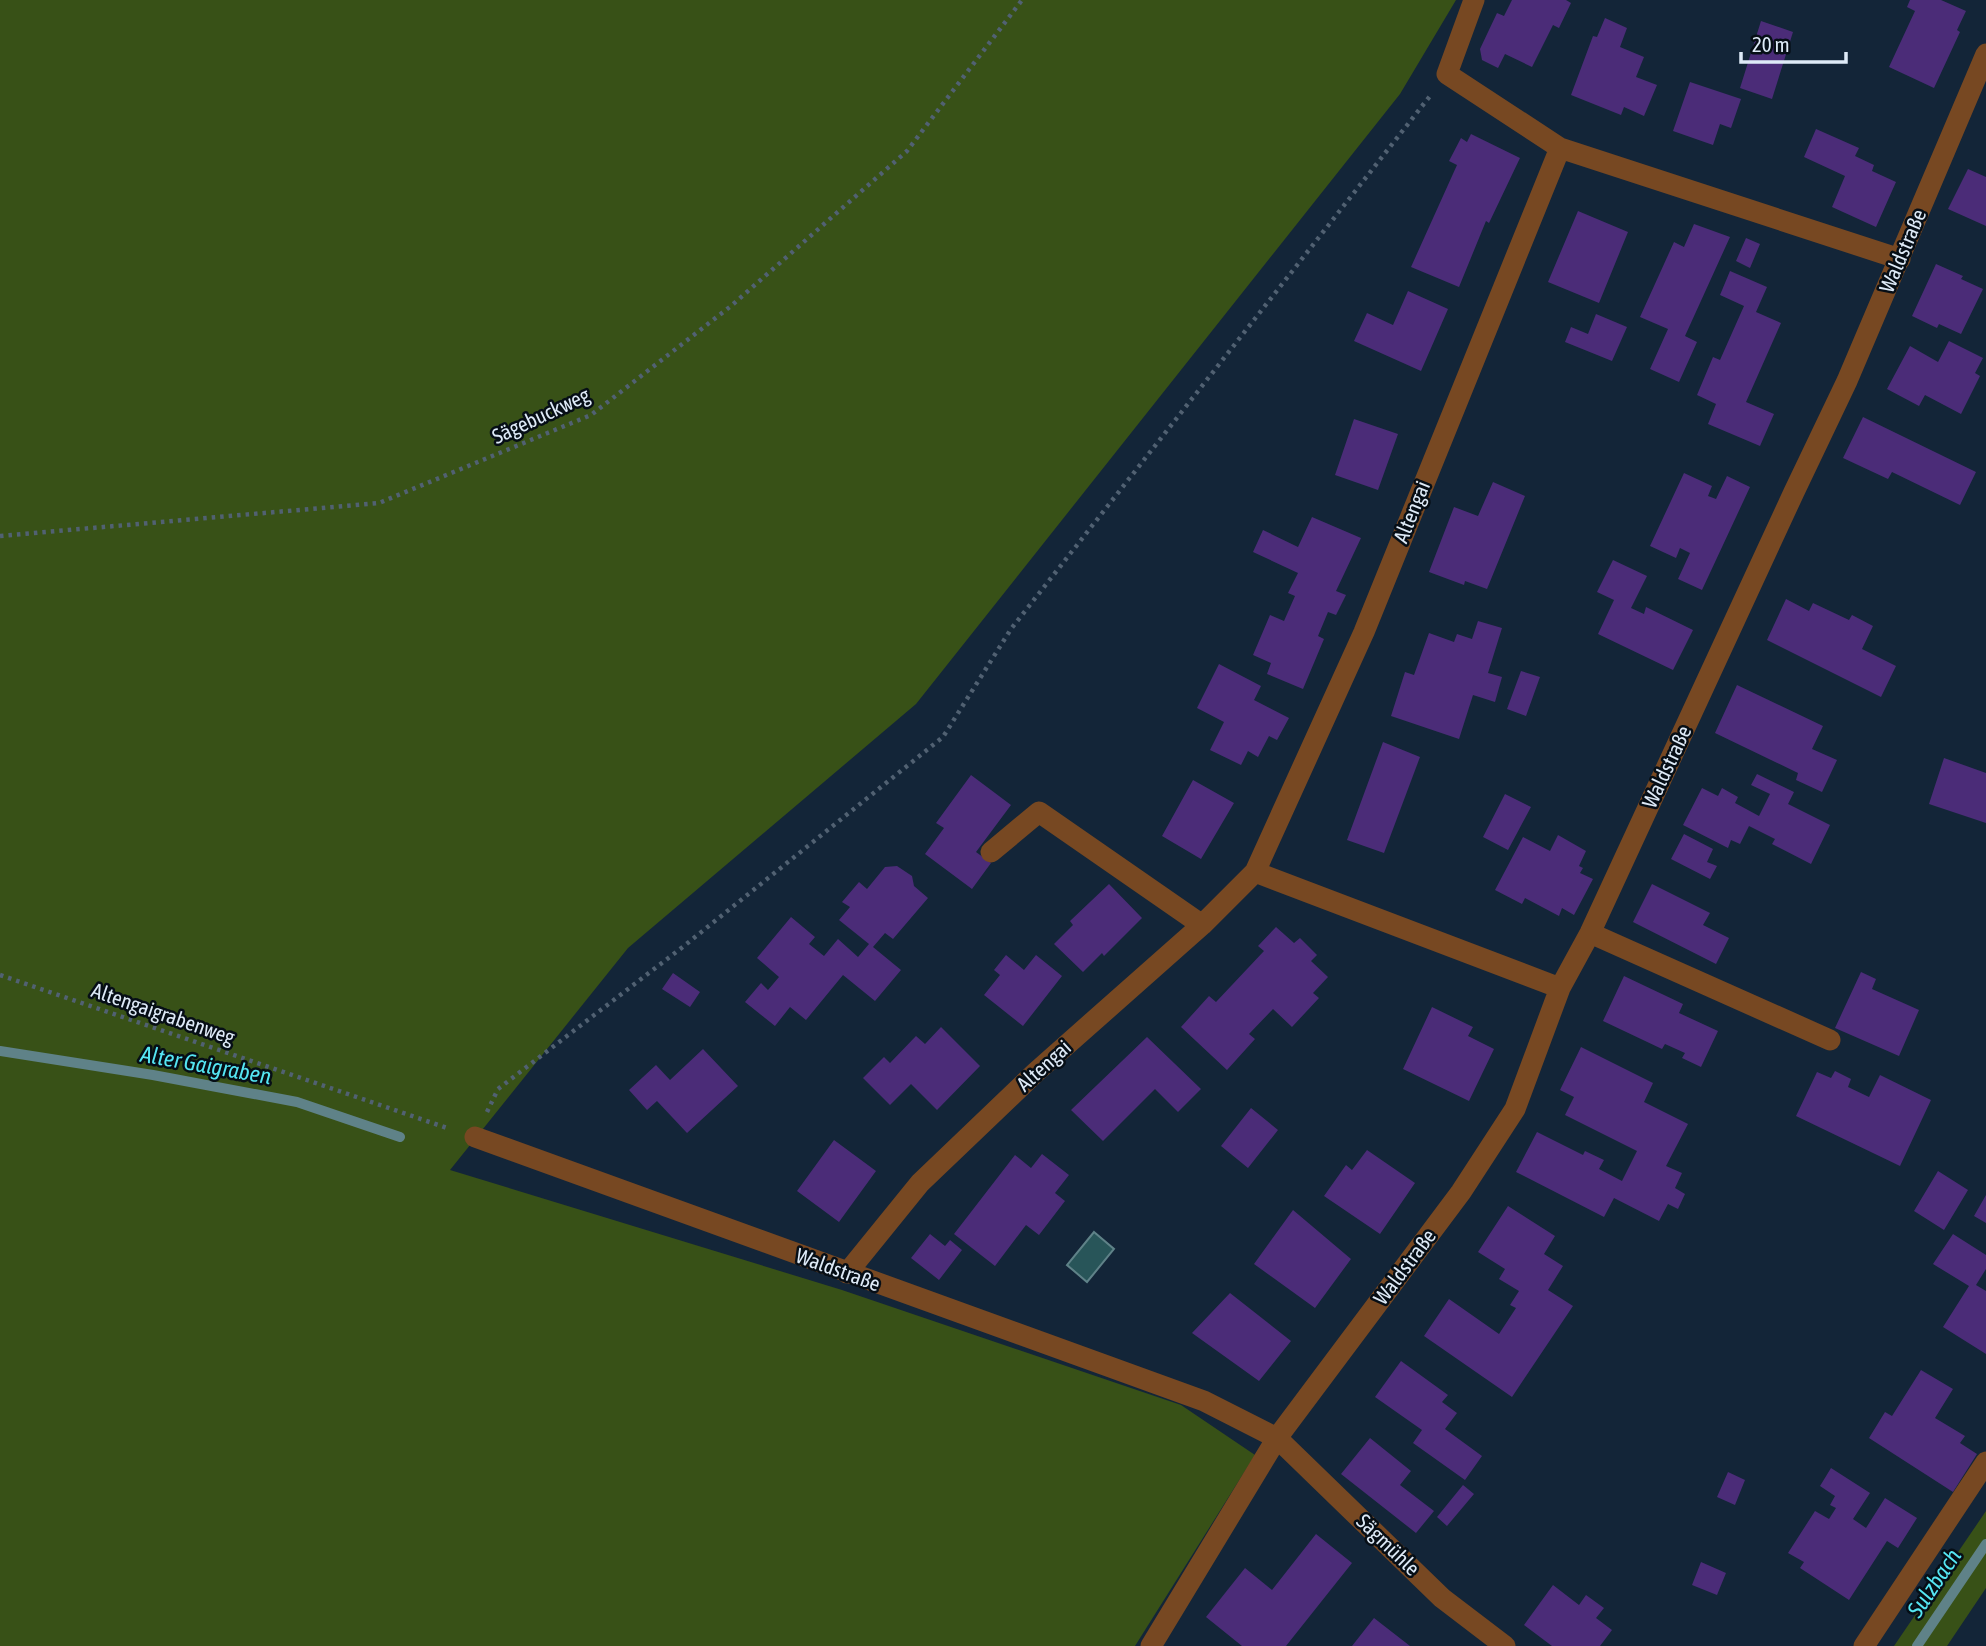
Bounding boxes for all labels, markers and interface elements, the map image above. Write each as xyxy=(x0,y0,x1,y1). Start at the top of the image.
scale bar xyxy=(1741,21,1846,65)
text: 20 m xyxy=(1752,32,1790,56)
street label: Waldstraße xyxy=(1874,205,1930,296)
street label: Sägebuckweg xyxy=(488,382,593,448)
street label: Altengai xyxy=(1388,477,1434,546)
street label: Waldstraße xyxy=(1637,722,1696,812)
street label: Altengaigrabenweg xyxy=(89,977,238,1049)
street label: Altengai xyxy=(1011,1035,1075,1096)
water label: Alter Gaigraben xyxy=(138,1041,273,1089)
street label: Waldstraße xyxy=(1368,1224,1440,1309)
street label: Waldstraße xyxy=(793,1243,884,1295)
street label: Sägmühle xyxy=(1352,1509,1425,1580)
water label: Sulzbach xyxy=(1901,1544,1966,1623)

